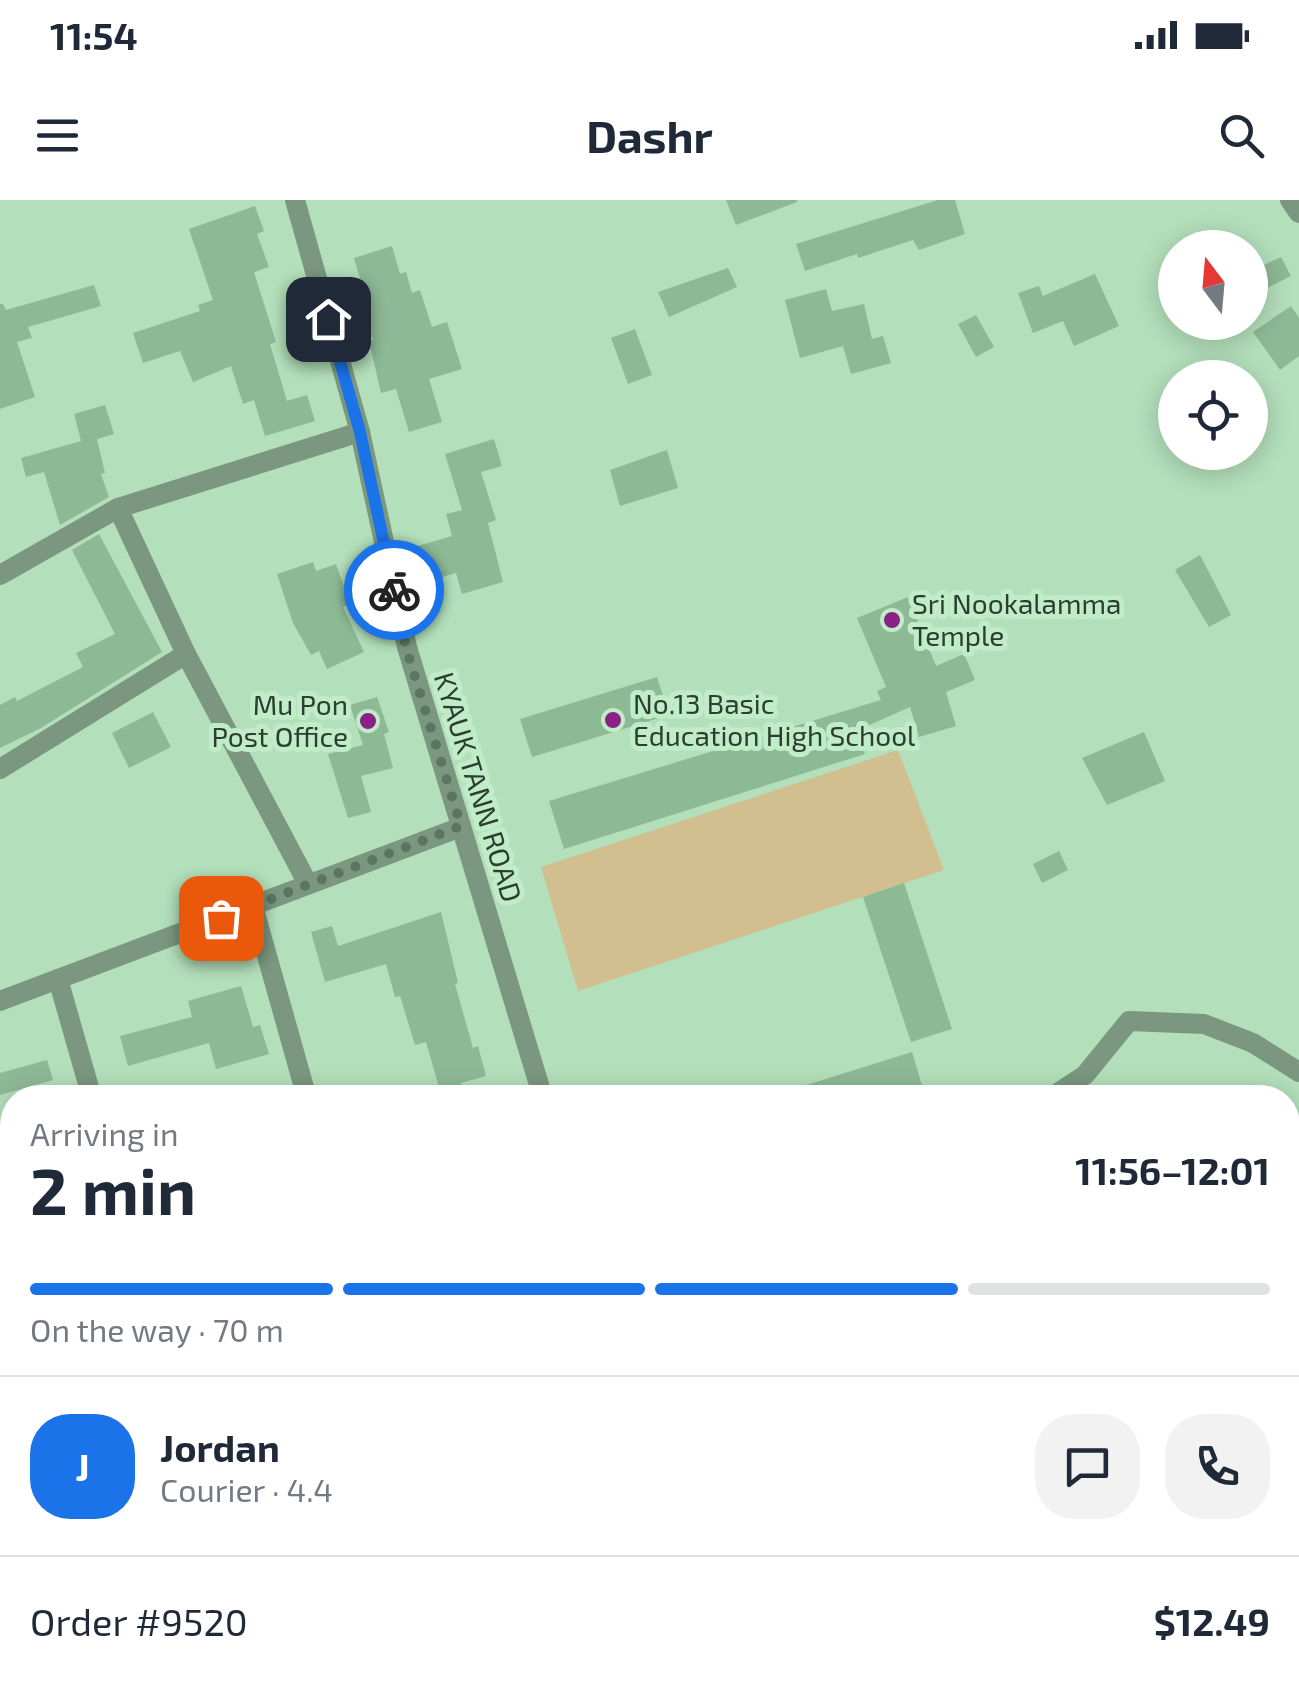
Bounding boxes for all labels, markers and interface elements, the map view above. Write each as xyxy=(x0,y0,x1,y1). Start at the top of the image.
text: 11:54 xyxy=(50,12,138,58)
icon: menu xyxy=(30,108,85,163)
text: Dashr xyxy=(586,108,713,162)
icon: search xyxy=(1214,108,1269,163)
north arrow xyxy=(1158,230,1268,340)
map controls xyxy=(1158,230,1268,470)
pin xyxy=(286,277,371,362)
icon: home xyxy=(301,292,356,347)
button: locate xyxy=(1158,360,1268,470)
courier xyxy=(344,540,444,640)
icon: bike xyxy=(367,563,422,618)
place label: Sri Nookalamma Temple xyxy=(912,586,1121,652)
marker: Sri Nookalamma Temple xyxy=(881,609,903,631)
street label: KYAUK TANN ROAD xyxy=(428,668,530,906)
place label: No.13 Basic Education High School xyxy=(633,686,916,752)
place label: Mu Pon Post Office xyxy=(211,687,348,753)
marker: No.13 Basic Education High School xyxy=(602,709,624,731)
marker: Mu Pon Post Office xyxy=(357,710,379,732)
pin xyxy=(179,876,264,961)
icon: bag xyxy=(194,891,249,946)
text: Arriving in xyxy=(30,1114,179,1152)
text: 11:56–12:01 xyxy=(1075,1147,1270,1193)
text: 2 min xyxy=(30,1150,196,1228)
text: On the way · 70 m xyxy=(30,1310,284,1348)
button: chat xyxy=(1035,1414,1140,1519)
button: phone xyxy=(1165,1414,1270,1519)
text: Jordan xyxy=(160,1424,280,1470)
text: J xyxy=(75,1443,90,1489)
text: Courier · 4.4 xyxy=(160,1470,333,1508)
text: Order #9520 xyxy=(30,1598,248,1644)
text: $12.49 xyxy=(1154,1598,1270,1644)

